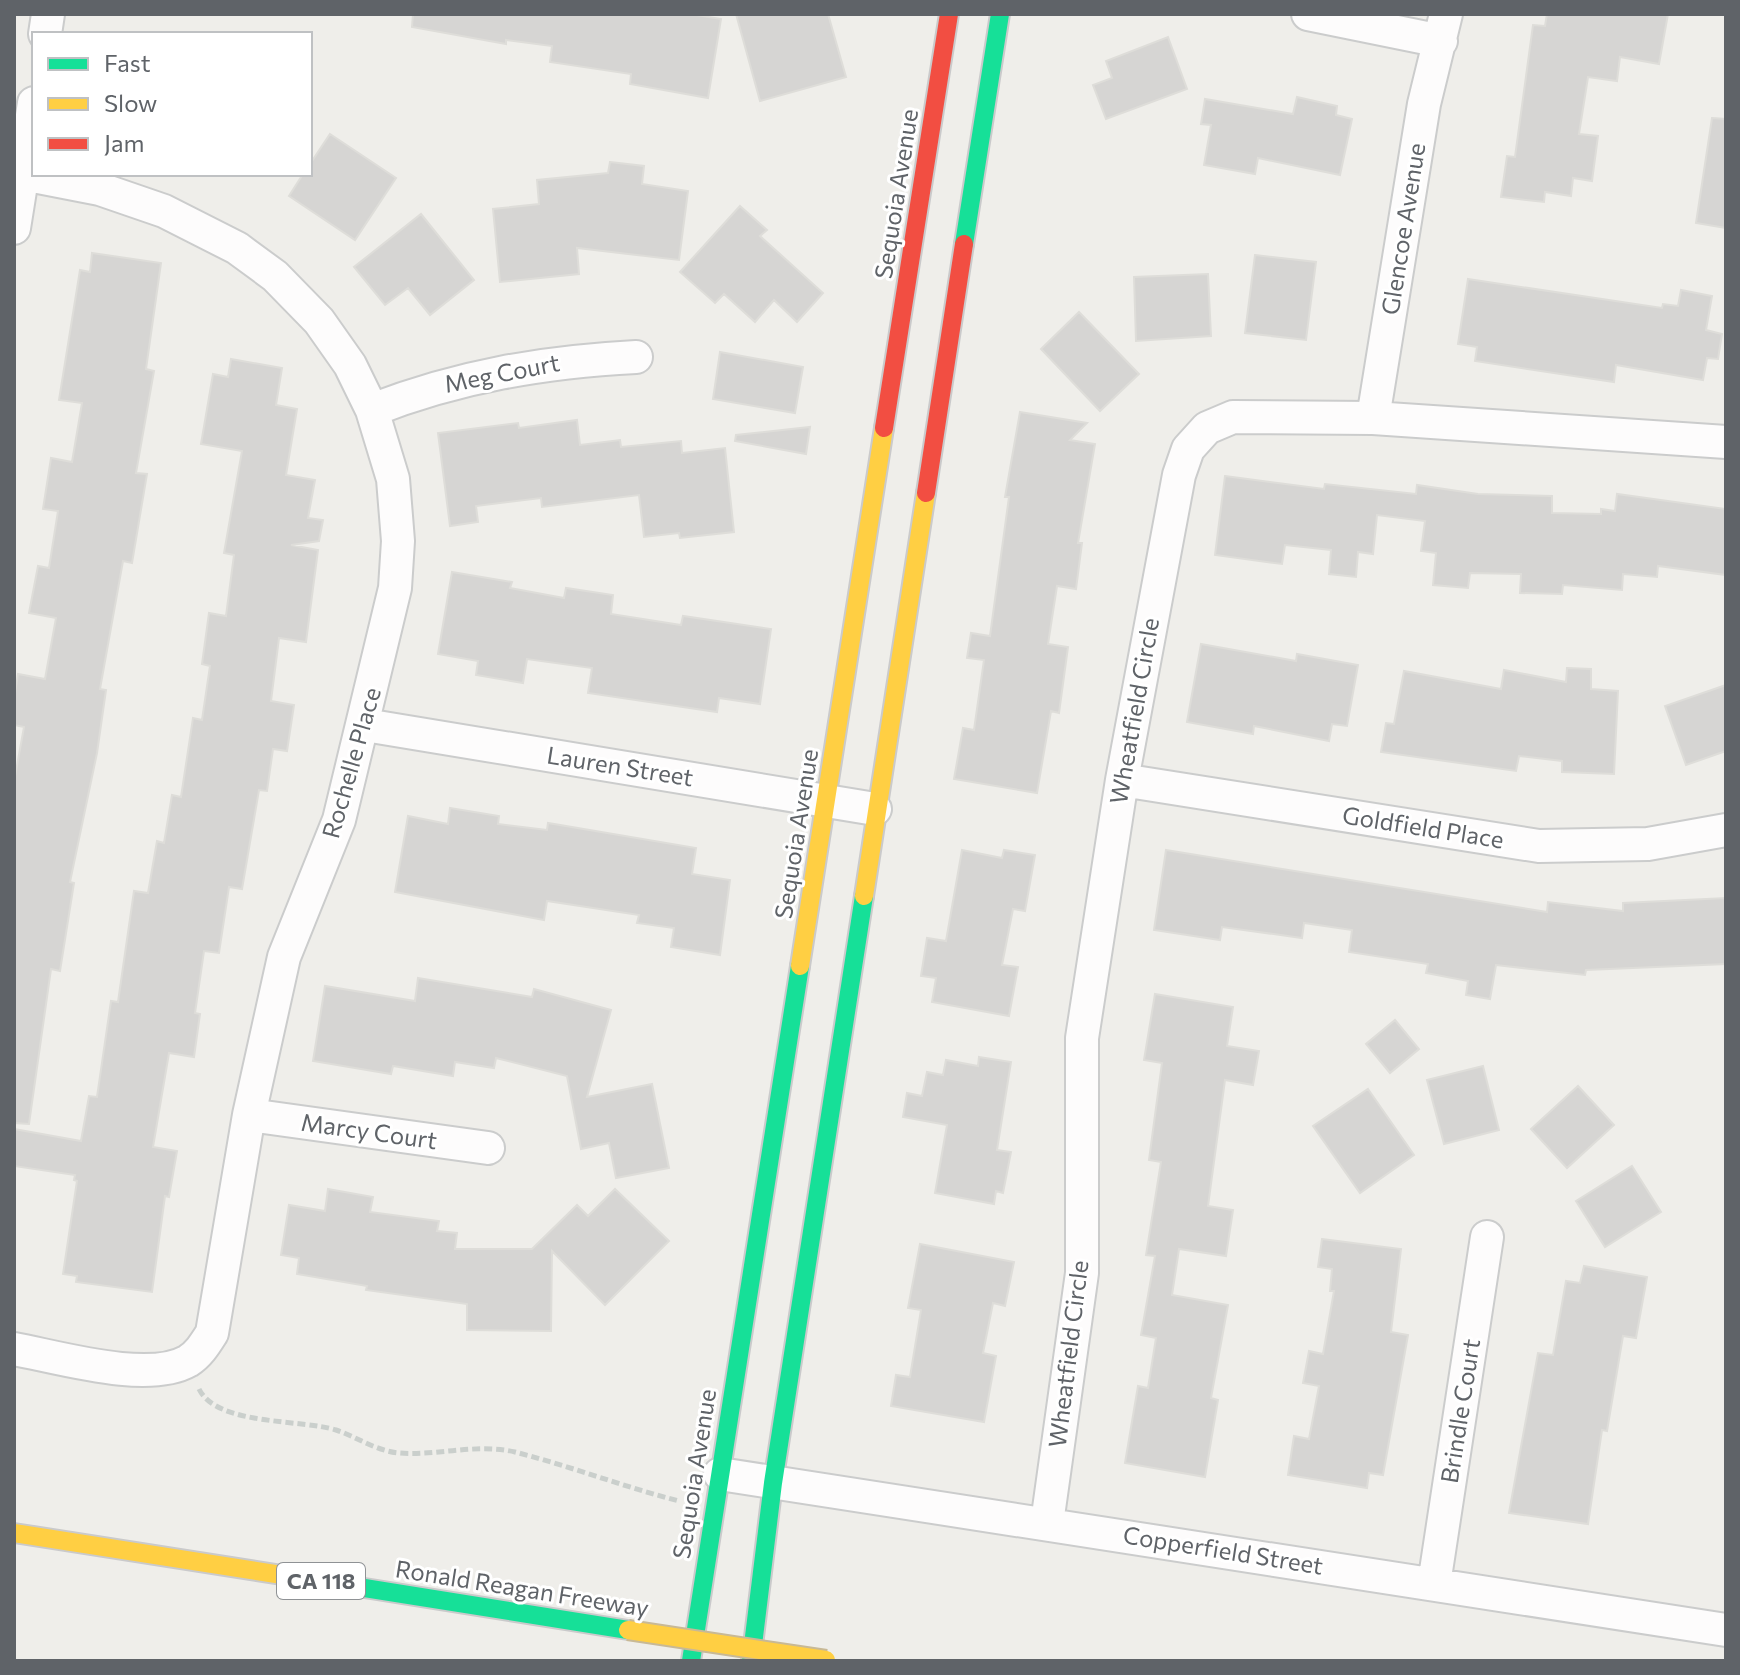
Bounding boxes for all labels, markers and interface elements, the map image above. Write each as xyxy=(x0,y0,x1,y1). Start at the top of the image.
legend xyxy=(32,32,312,176)
text: Fast xyxy=(104,48,151,77)
text: Slow xyxy=(104,88,157,117)
street label: Sequoia Avenue xyxy=(868,107,923,281)
text: Jam xyxy=(104,128,144,157)
street label: Glencoe Avenue xyxy=(1375,141,1430,317)
street label: Meg Court xyxy=(442,347,562,398)
street label: Wheatfield Circle xyxy=(1103,615,1164,806)
street label: Rochelle Place xyxy=(315,684,386,841)
street label: Lauren Street xyxy=(545,740,696,791)
street label: Sequoia Avenue xyxy=(768,747,823,921)
street label: Goldfield Place xyxy=(1340,799,1506,854)
street label: Marcy Court xyxy=(299,1107,439,1154)
street label: Wheatfield Circle xyxy=(1042,1258,1093,1449)
street label: Brindle Court xyxy=(1434,1336,1485,1485)
street label: Sequoia Avenue xyxy=(666,1387,721,1561)
street label: Copperfield Street xyxy=(1121,1519,1325,1580)
street label: Ronald Reagan Freeway xyxy=(394,1553,651,1622)
road number: CA 118 xyxy=(277,1563,365,1599)

